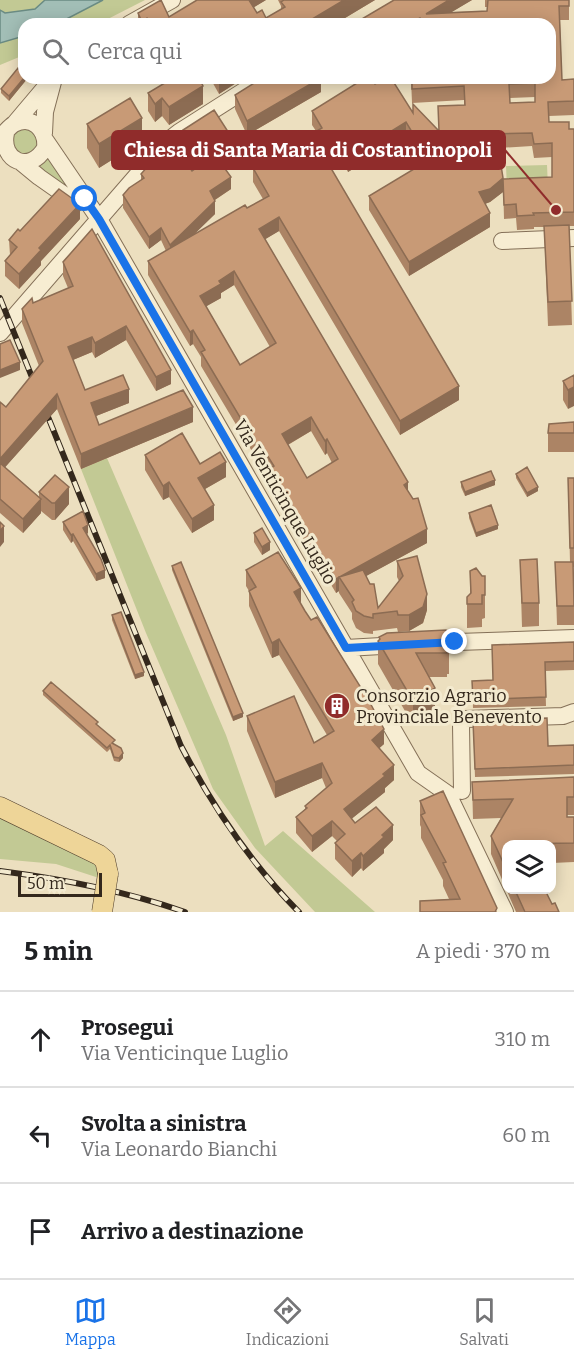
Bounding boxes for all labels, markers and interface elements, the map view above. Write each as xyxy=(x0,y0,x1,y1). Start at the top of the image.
search box xyxy=(18,18,556,84)
icon: search xyxy=(39,35,72,68)
text: Cerca qui xyxy=(87,38,182,65)
callout: Chiesa di Santa Maria di Costantinopoli xyxy=(112,131,505,169)
text: Chiesa di Santa Maria di Costantinopoli xyxy=(124,138,493,162)
route start xyxy=(71,185,97,211)
street label: Via Venticinque Luglio xyxy=(229,416,341,588)
route end xyxy=(441,628,467,654)
place label: Consorzio Agrario Provinciale Benevento xyxy=(356,685,542,728)
building icon: Consorzio Agrario Provinciale Benevento xyxy=(322,691,352,721)
map controls xyxy=(502,840,556,894)
button: layers xyxy=(502,840,556,894)
scale bar xyxy=(18,870,102,898)
text: 50 m xyxy=(27,874,64,893)
text: 5 min xyxy=(24,936,93,967)
text: A piedi · 370 m xyxy=(416,939,550,963)
text: Prosegui xyxy=(81,1014,173,1041)
icon: ahead xyxy=(24,1023,57,1056)
text: 310 m xyxy=(495,1027,550,1051)
text: Via Venticinque Luglio xyxy=(81,1041,289,1065)
text: Svolta a sinistra xyxy=(81,1110,247,1137)
icon: left xyxy=(24,1119,57,1152)
text: 60 m xyxy=(502,1123,550,1147)
text: Via Leonardo Bianchi xyxy=(81,1137,277,1161)
icon: arrive xyxy=(24,1215,57,1248)
text: Arrivo a destinazione xyxy=(81,1218,304,1245)
tab: Mappa xyxy=(65,1294,116,1349)
tab: Indicazioni xyxy=(246,1294,329,1349)
tab: Salvati xyxy=(459,1294,509,1349)

